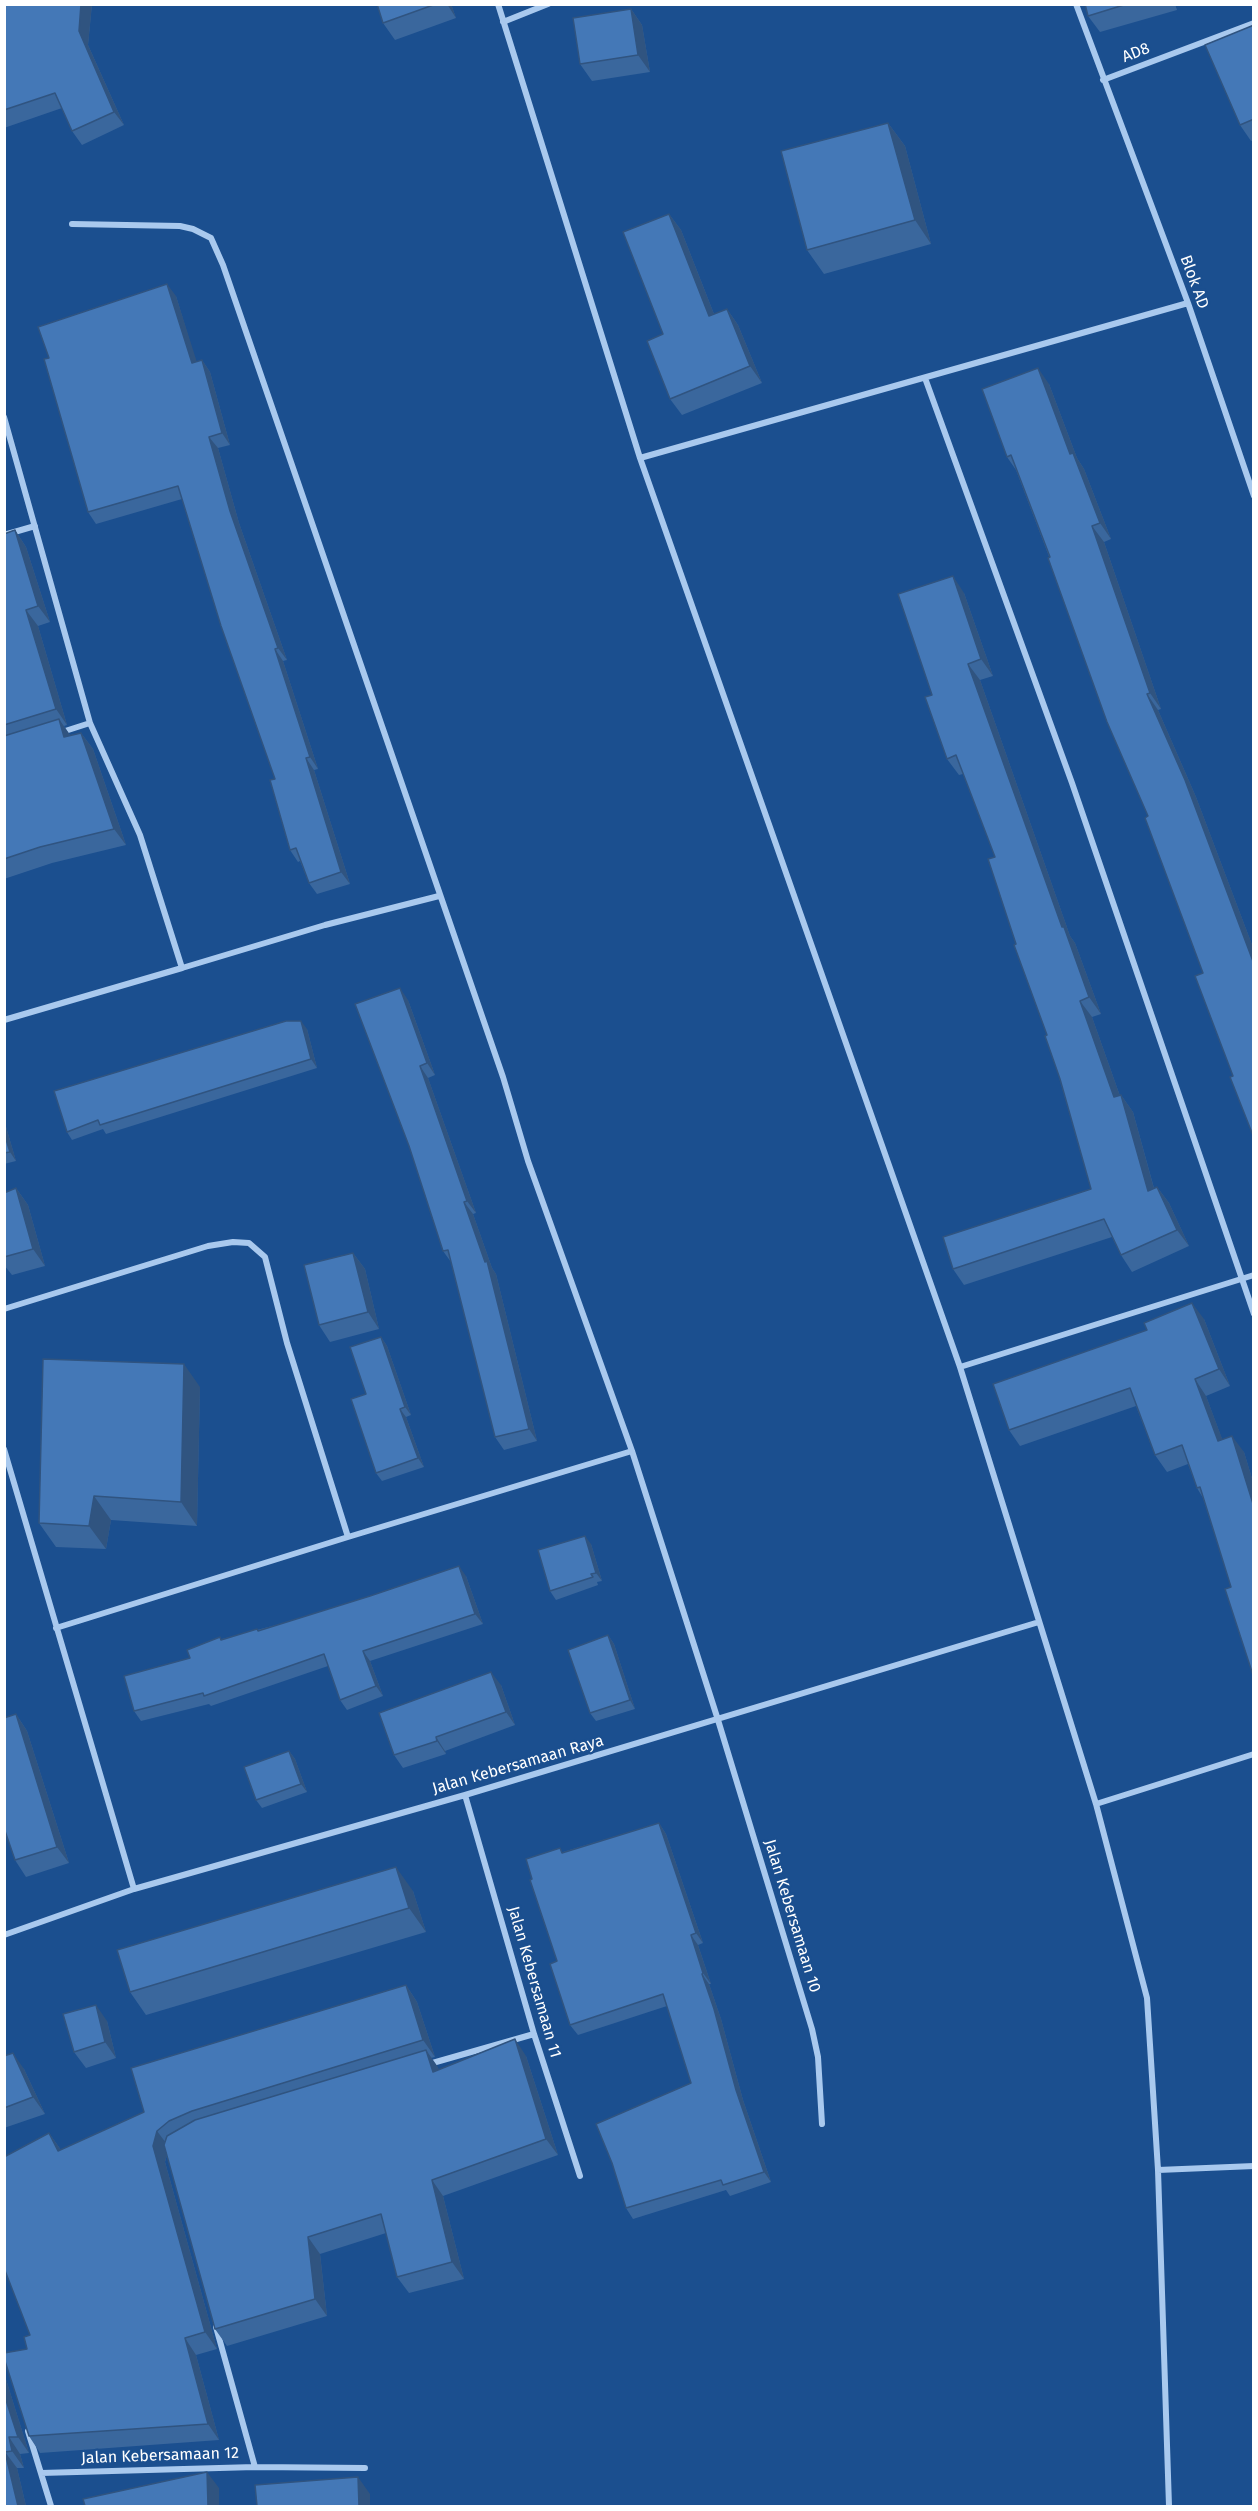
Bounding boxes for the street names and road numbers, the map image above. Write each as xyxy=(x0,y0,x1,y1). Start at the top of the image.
street label: AD8 xyxy=(1119,39,1153,67)
street label: Blok AD xyxy=(1175,253,1213,311)
street label: Jalan Kebersamaan Raya xyxy=(430,1731,606,1799)
street label: Jalan Kebersamaan 10 xyxy=(760,1837,824,1995)
street label: Jalan Kebersamaan 11 xyxy=(503,1904,565,2060)
street label: Jalan Kebersamaan 12 xyxy=(81,2444,239,2468)

